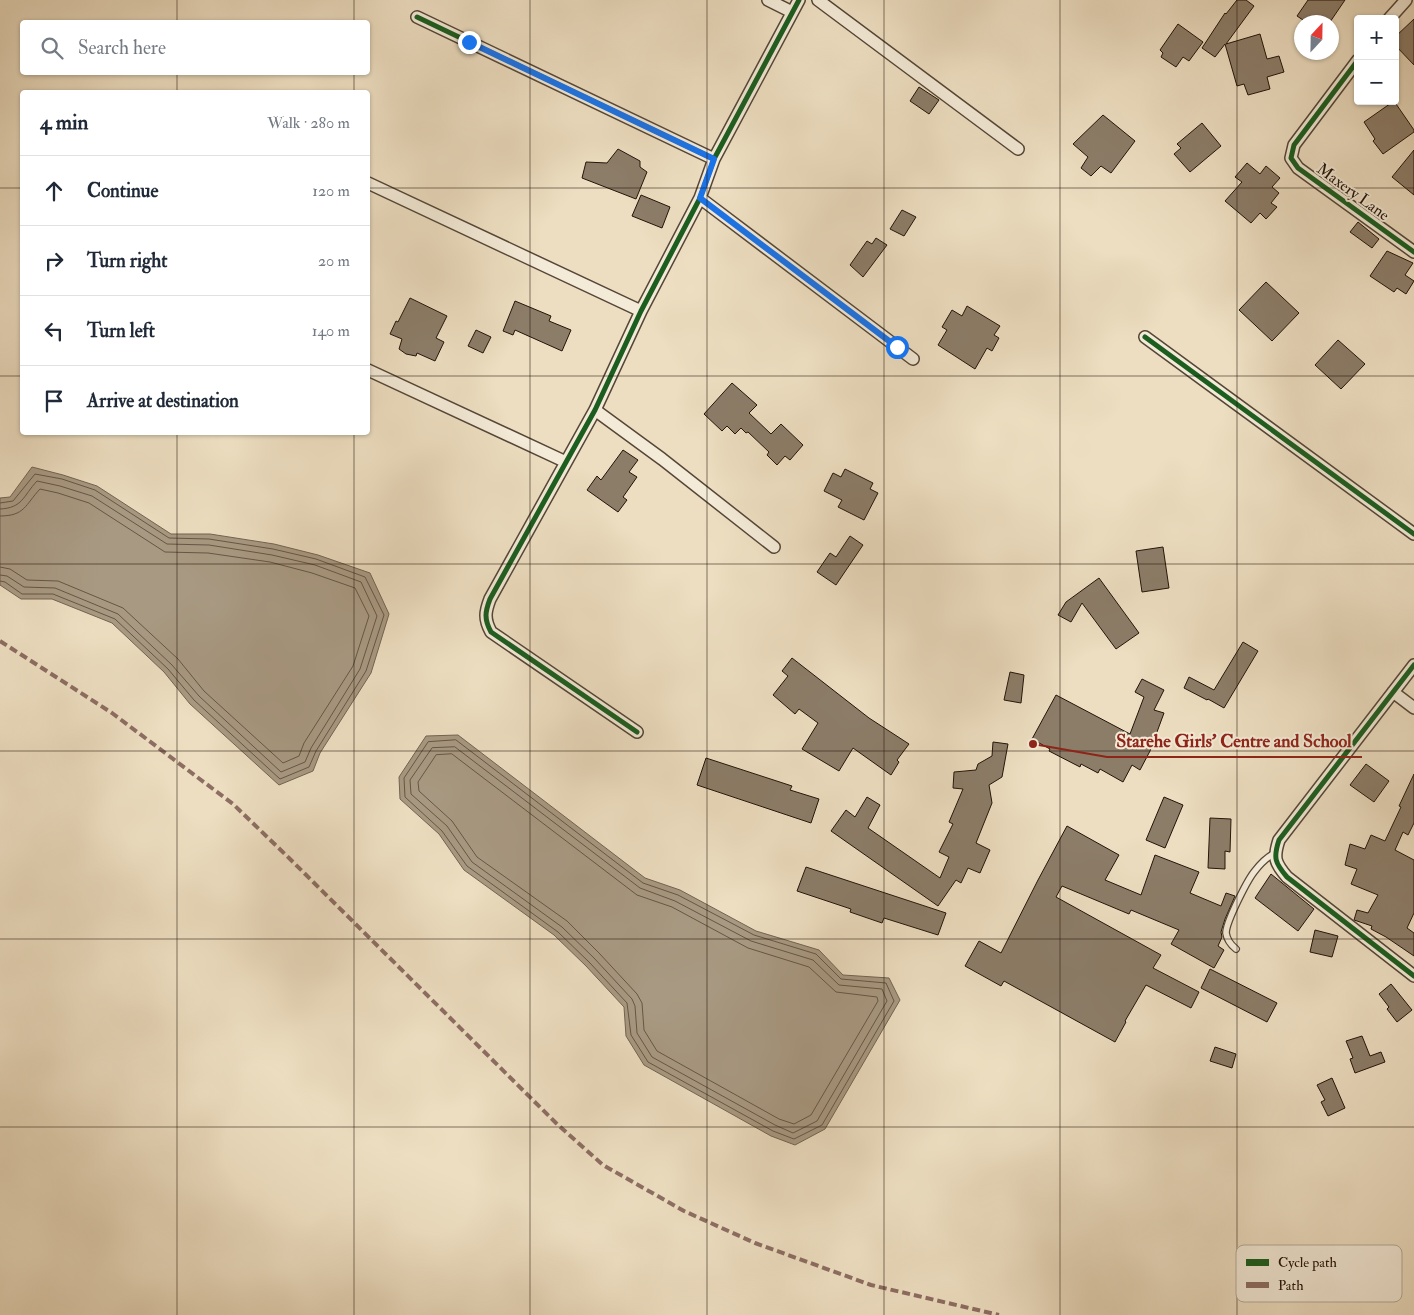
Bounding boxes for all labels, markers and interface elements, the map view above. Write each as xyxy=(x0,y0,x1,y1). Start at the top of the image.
north arrow xyxy=(1294,15,1339,60)
map controls xyxy=(1354,15,1399,105)
button: + xyxy=(1354,15,1399,60)
search box xyxy=(20,20,370,75)
route end xyxy=(458,31,481,54)
icon: search xyxy=(38,34,66,62)
text: Search here xyxy=(78,36,166,60)
button: − xyxy=(1354,60,1399,105)
text: 4 min xyxy=(40,109,88,136)
text: Walk · 280 m xyxy=(267,113,350,133)
street label: Maxery Lane xyxy=(1313,159,1394,225)
icon: ahead xyxy=(40,177,68,205)
text: Continue xyxy=(87,179,158,203)
text: 120 m xyxy=(312,181,350,201)
icon: right xyxy=(40,247,68,275)
text: Turn right xyxy=(87,249,167,273)
text: 20 m xyxy=(318,251,350,271)
icon: left xyxy=(40,317,68,345)
text: Turn left xyxy=(87,319,155,343)
text: 140 m xyxy=(312,321,350,341)
route start xyxy=(886,336,909,359)
icon: arrive xyxy=(40,387,68,415)
text: Arrive at destination xyxy=(87,389,239,413)
callout: Starehe Girls' Centre and School xyxy=(1107,724,1362,757)
text: Starehe Girls' Centre and School xyxy=(1116,730,1352,753)
legend xyxy=(1236,1245,1402,1302)
text: Cycle path xyxy=(1278,1254,1338,1272)
text: Path xyxy=(1278,1277,1304,1294)

